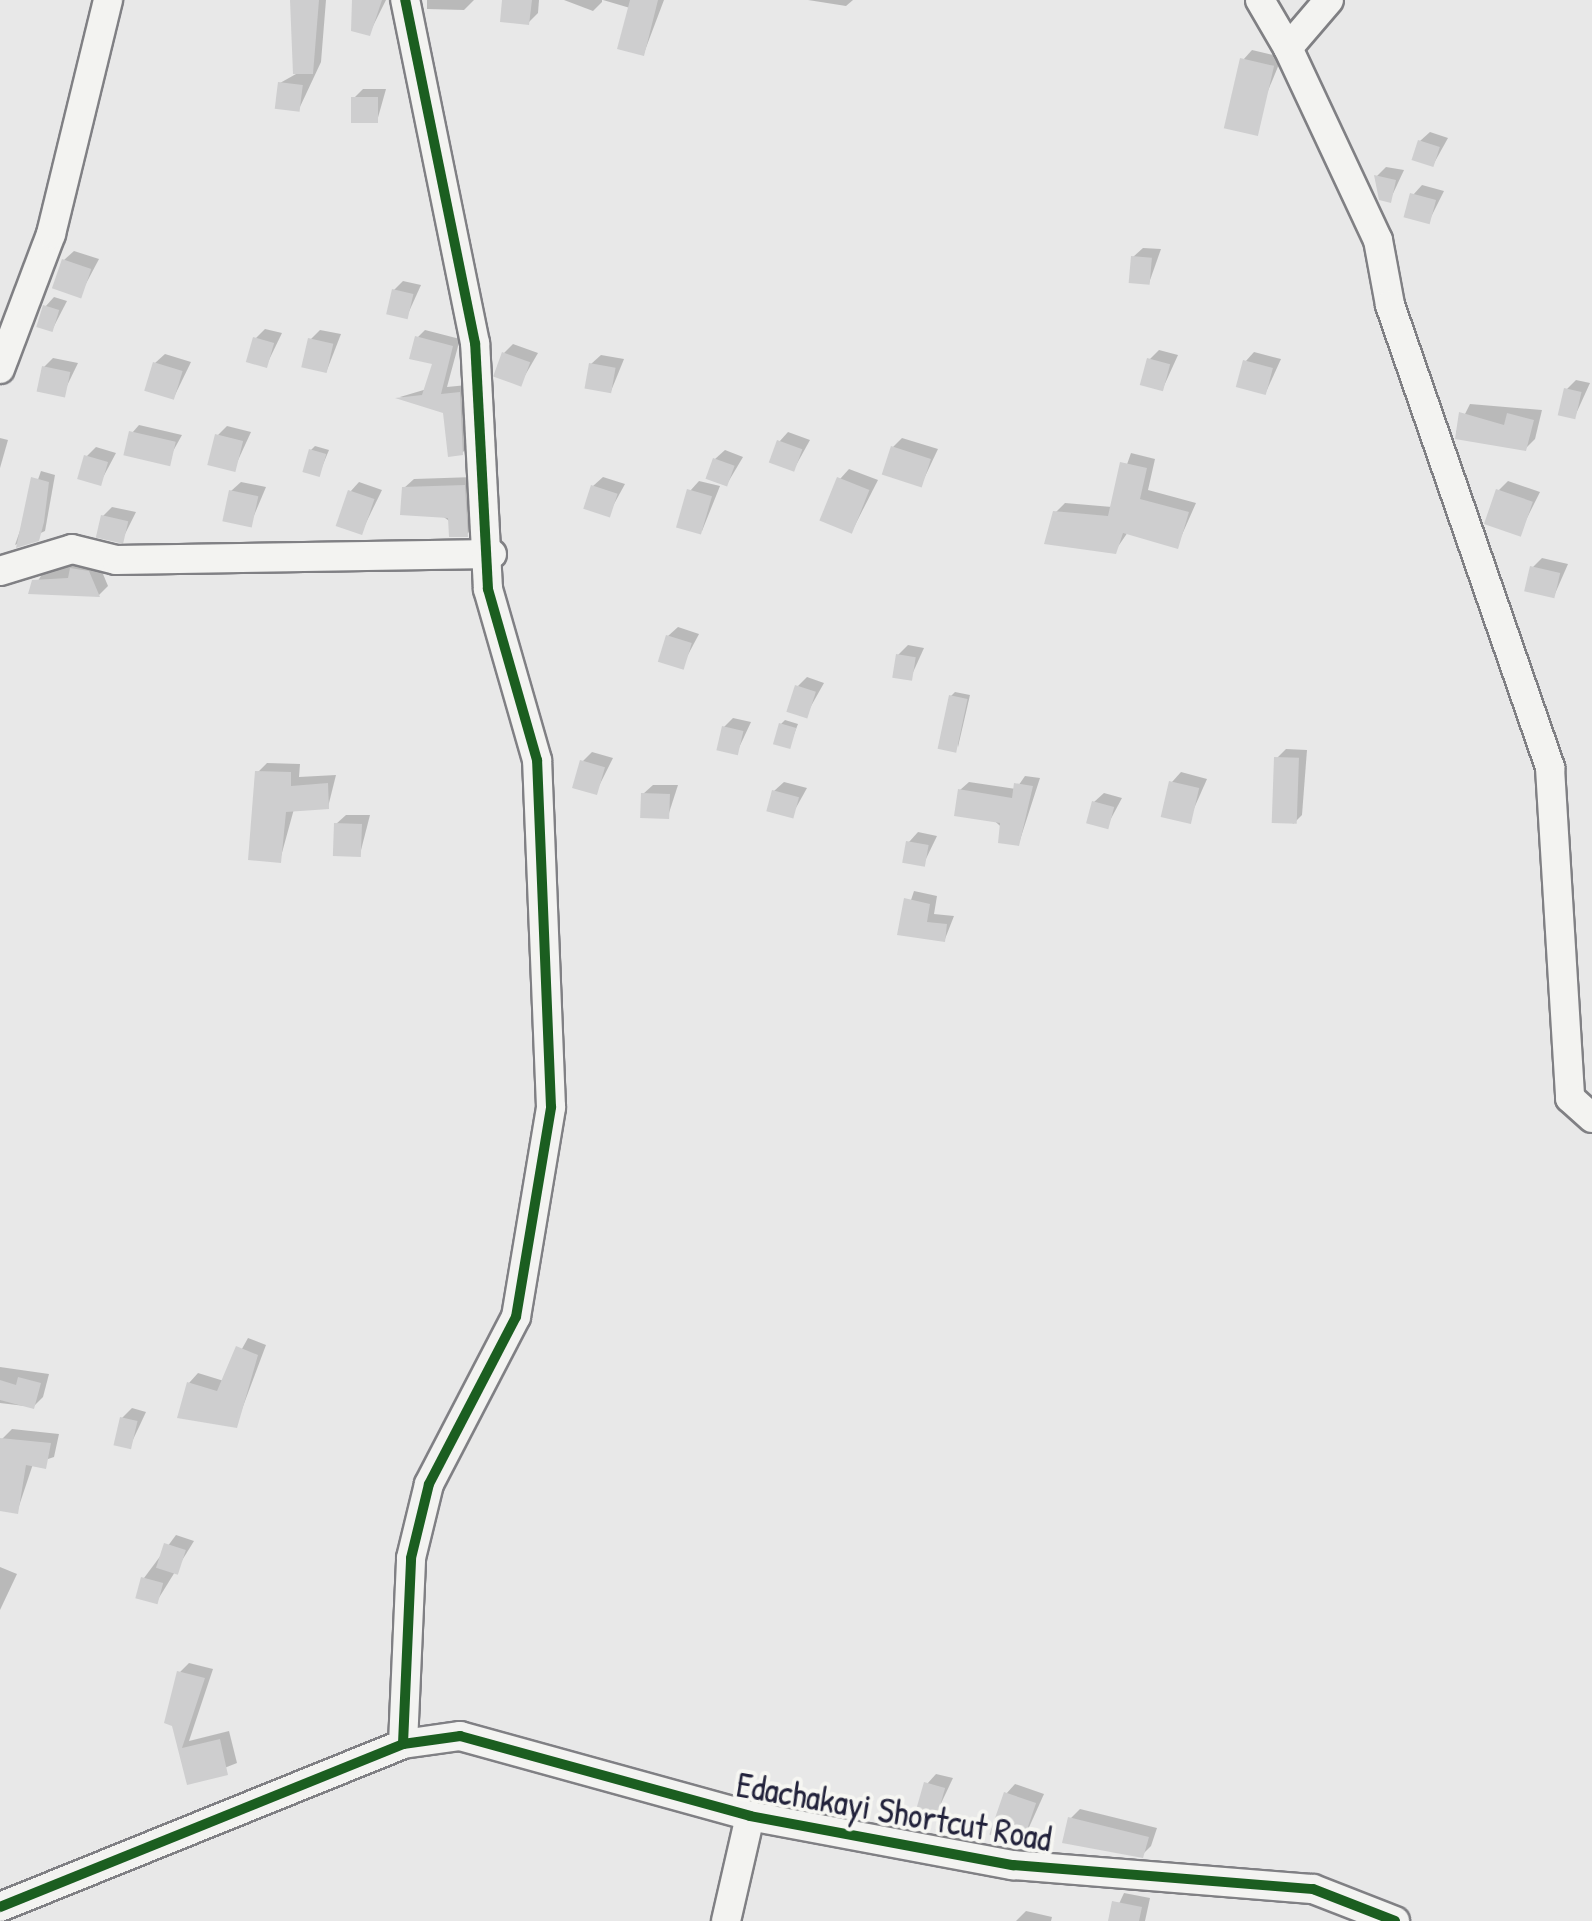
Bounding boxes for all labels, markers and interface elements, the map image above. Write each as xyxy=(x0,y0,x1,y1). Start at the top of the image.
street label: Edachakayi Shortcut Road xyxy=(733,1764,1055,1860)

